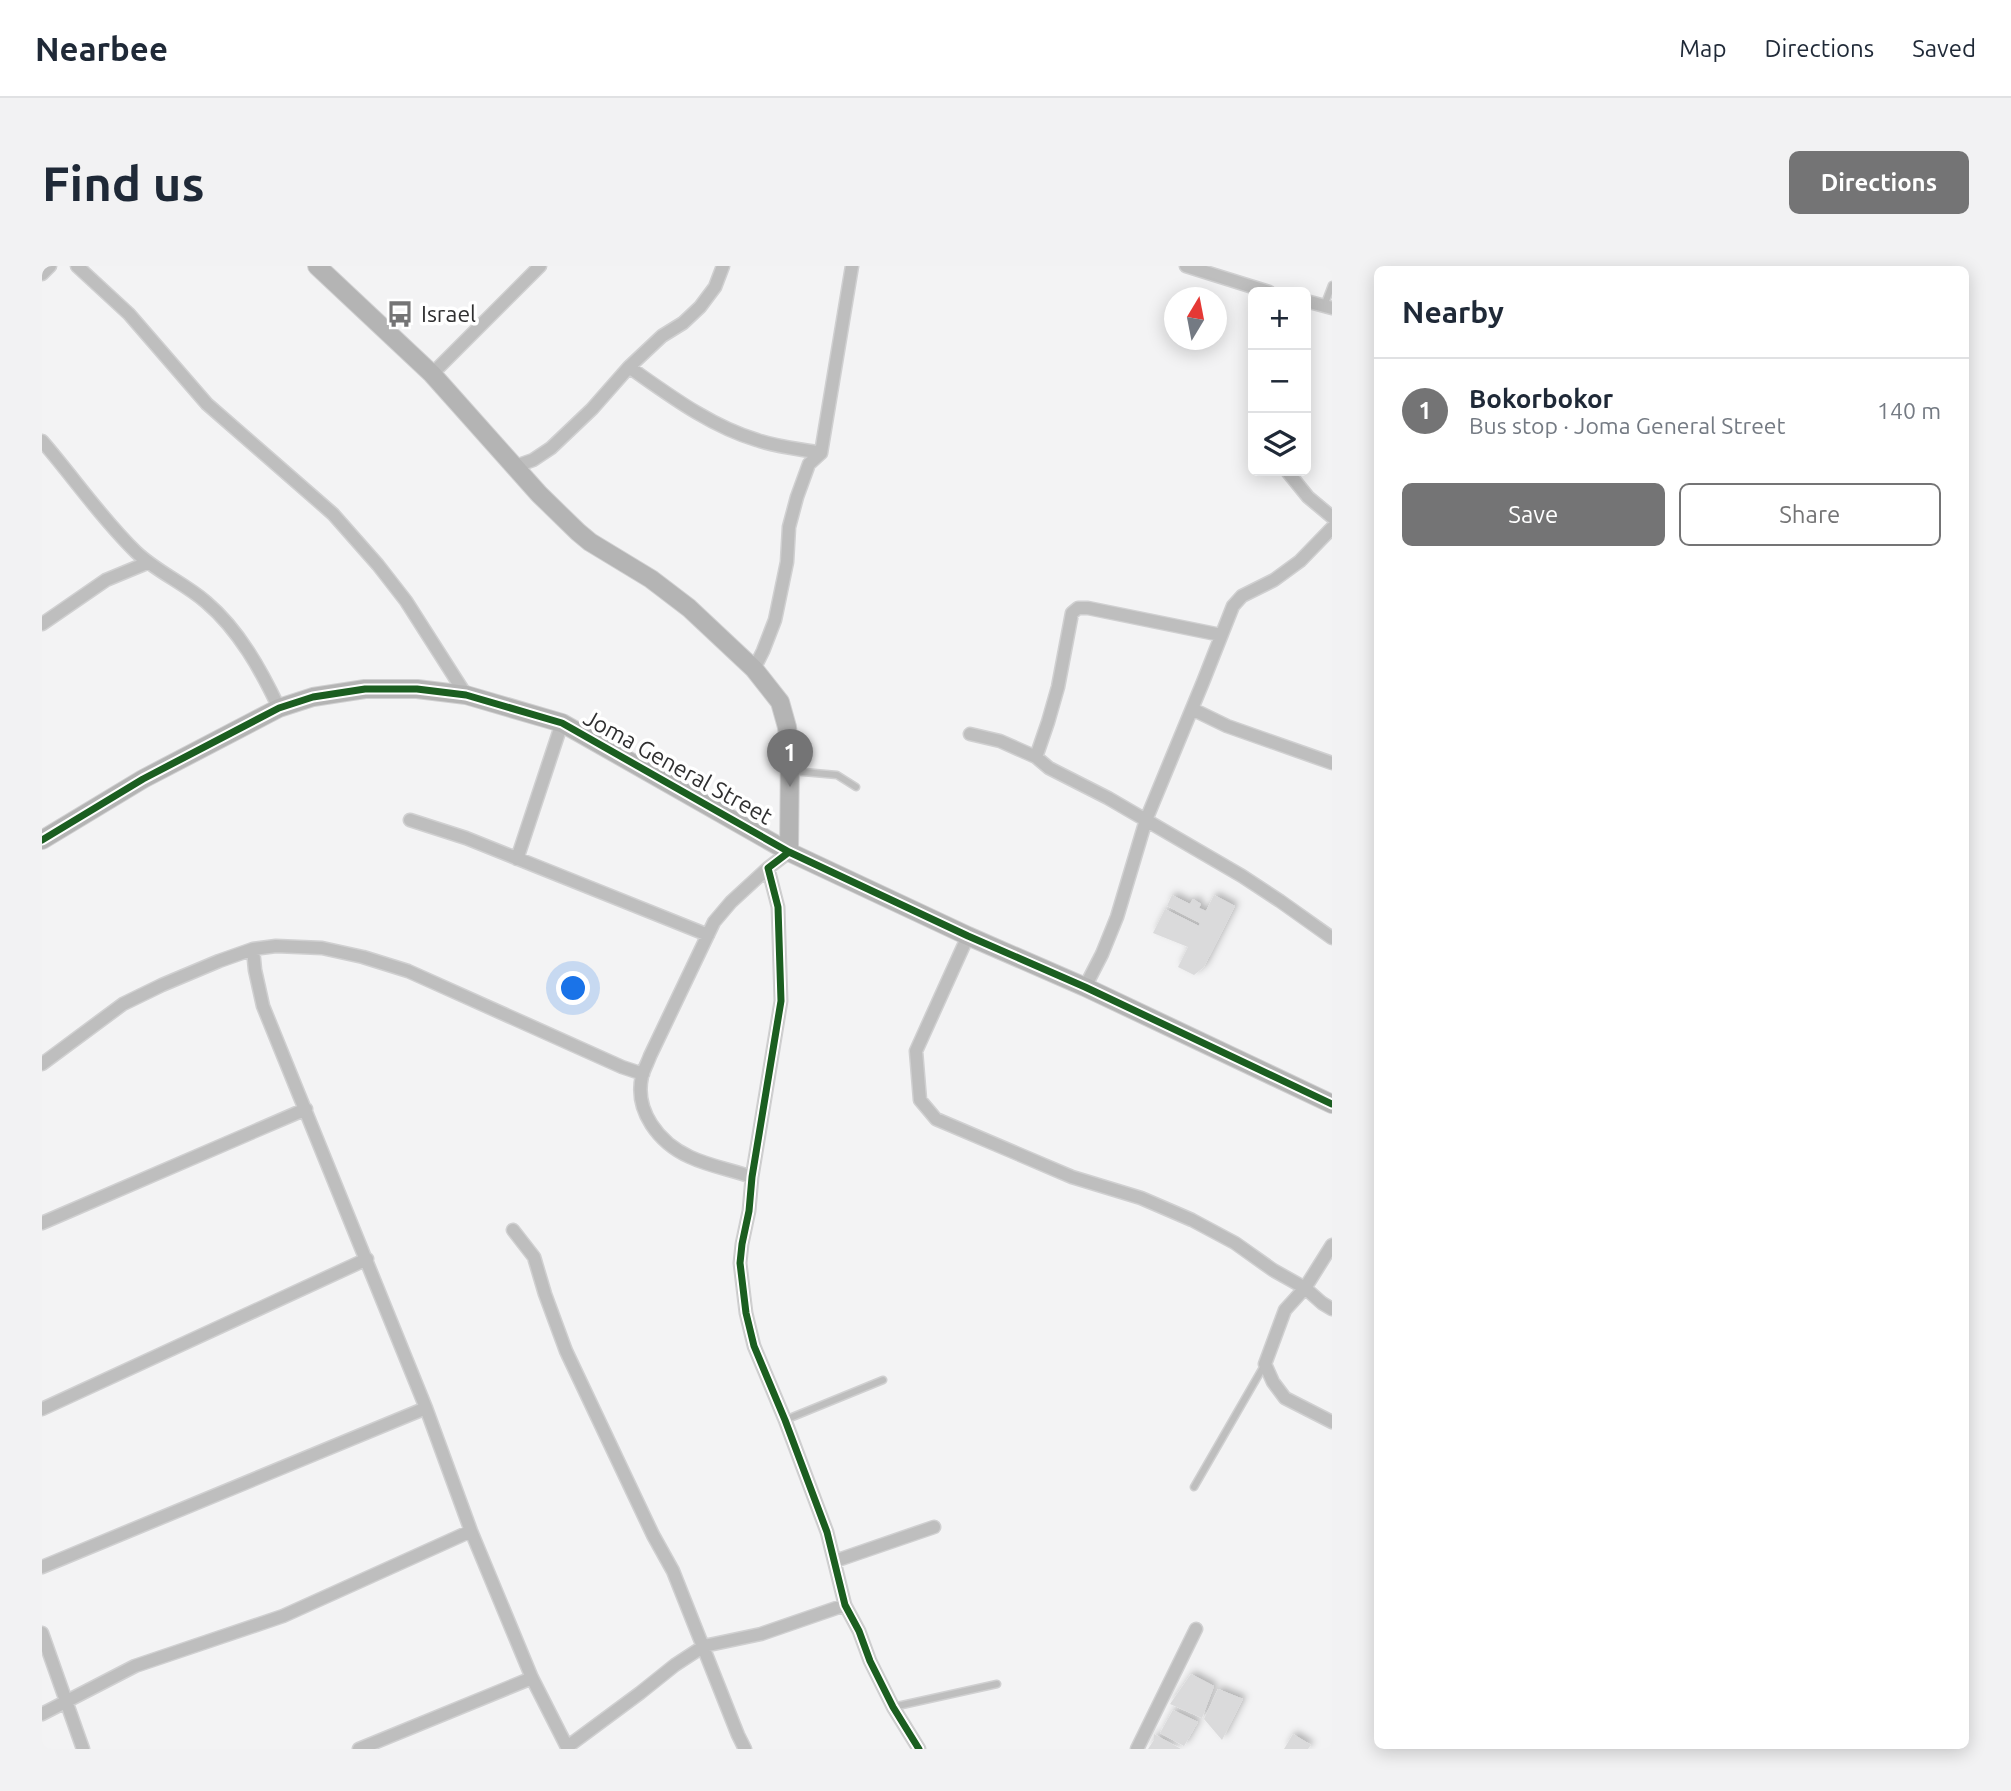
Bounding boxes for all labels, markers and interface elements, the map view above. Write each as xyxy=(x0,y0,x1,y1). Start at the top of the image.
text: Nearbee xyxy=(35,30,168,67)
text: Map xyxy=(1679,35,1726,62)
text: Directions xyxy=(1764,35,1874,62)
text: Saved xyxy=(1912,35,1976,62)
button: Directions xyxy=(1789,151,1969,214)
text: Find us xyxy=(42,155,205,210)
north arrow xyxy=(1164,287,1227,350)
map controls xyxy=(1248,287,1311,476)
button: + xyxy=(1248,287,1311,350)
text: Nearby xyxy=(1402,295,1504,329)
bus stop icon: Israel xyxy=(385,299,415,329)
place label: Israel xyxy=(421,301,476,326)
button: − xyxy=(1248,350,1311,413)
text: Bokorbokor xyxy=(1469,384,1613,413)
text: 1 xyxy=(1419,398,1431,423)
text: 140 m xyxy=(1877,398,1941,423)
button: layers xyxy=(1248,413,1311,476)
text: Bus stop · Joma General Street xyxy=(1469,413,1786,438)
button: Save xyxy=(1402,483,1665,546)
button: Share xyxy=(1679,483,1941,546)
street label: Joma General Street xyxy=(580,704,777,829)
pin: 1 xyxy=(767,729,813,787)
your location xyxy=(556,971,590,1005)

